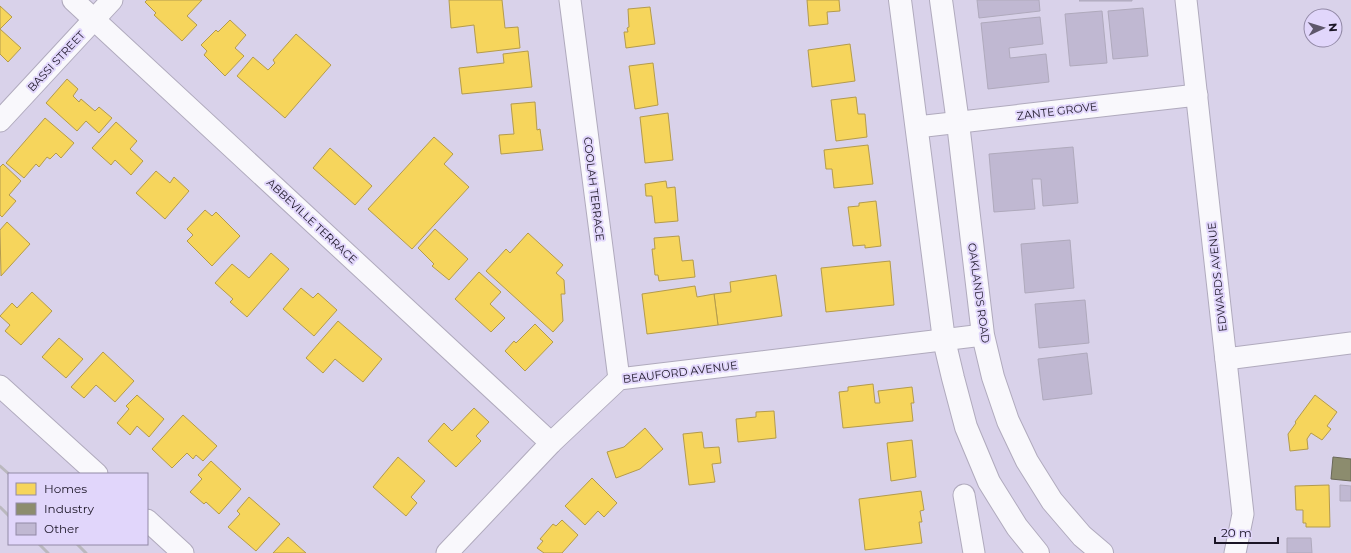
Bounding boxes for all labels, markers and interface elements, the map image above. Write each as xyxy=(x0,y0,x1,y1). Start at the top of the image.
north arrow xyxy=(1303,8,1343,48)
text: N xyxy=(1326,22,1340,32)
street label: BASSI STREET xyxy=(24,27,88,94)
street label: ZANTE GROVE xyxy=(1016,99,1098,123)
street label: COOLAH TERRACE xyxy=(581,136,607,242)
street label: ABBEVILLE TERRACE xyxy=(264,176,360,266)
street label: EDWARDS AVENUE xyxy=(1204,222,1230,332)
street label: OAKLANDS ROAD xyxy=(965,242,993,344)
street label: BEAUFORD AVENUE xyxy=(622,358,738,386)
legend xyxy=(8,473,148,545)
text: Homes xyxy=(44,481,87,496)
text: Industry xyxy=(44,501,94,516)
scale bar xyxy=(1215,519,1278,545)
text: Other xyxy=(44,521,79,536)
text: 20 m xyxy=(1221,525,1252,540)

